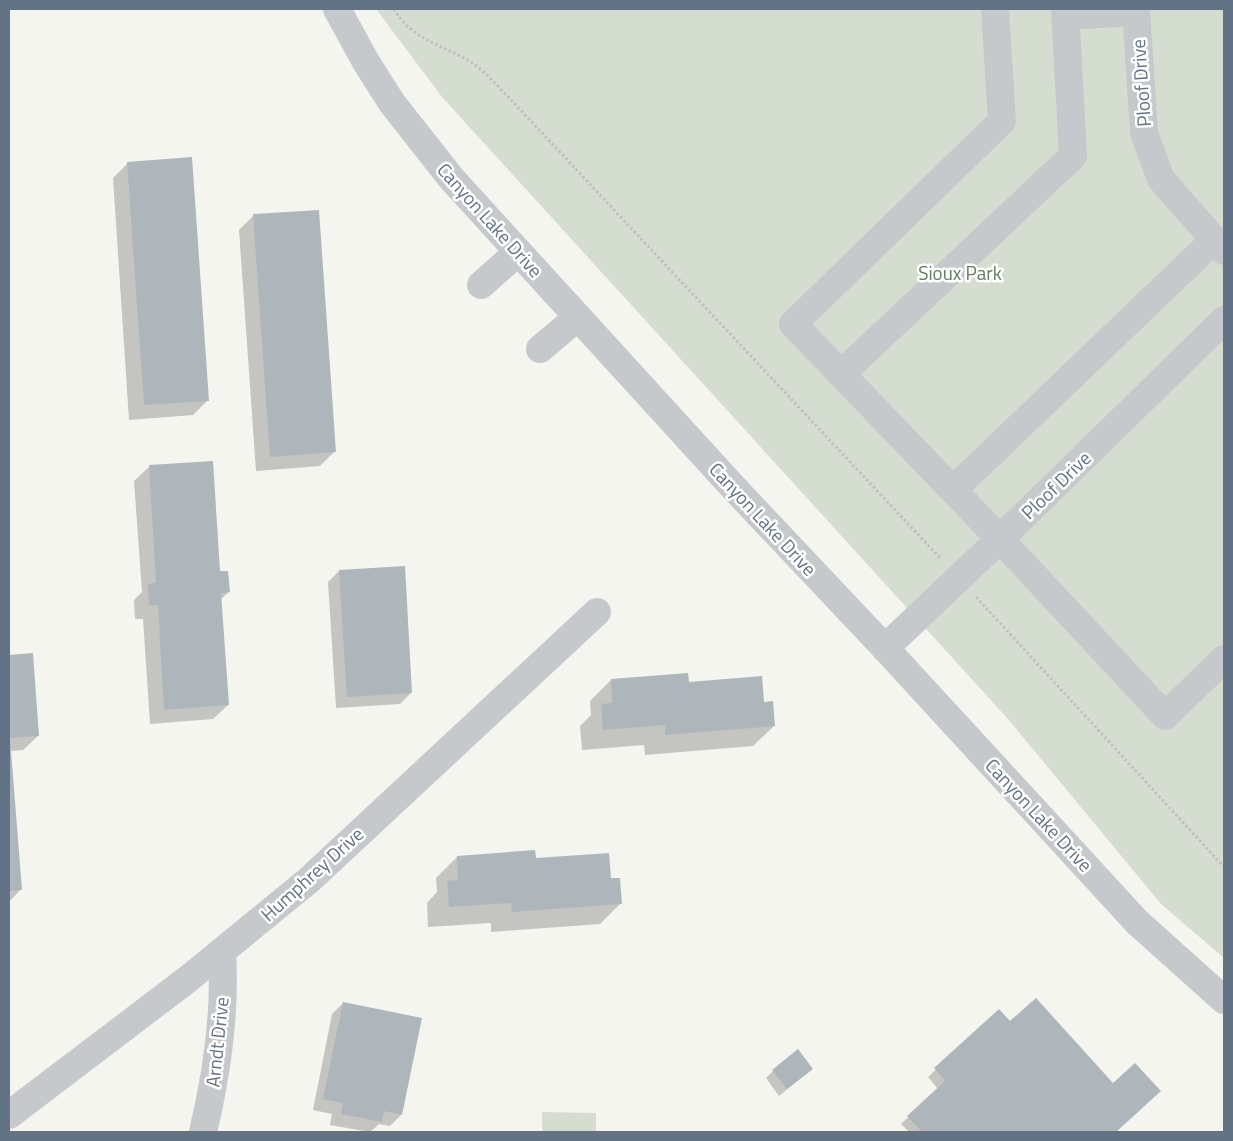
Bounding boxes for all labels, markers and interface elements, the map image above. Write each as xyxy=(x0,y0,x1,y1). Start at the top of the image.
street label: Ploof Drive xyxy=(1123,38,1158,128)
street label: Canyon Lake Drive xyxy=(431,156,550,284)
park label: Sioux Park xyxy=(918,258,1002,287)
street label: Ploof Drive xyxy=(1014,444,1097,526)
street label: Canyon Lake Drive xyxy=(703,455,824,582)
street label: Canyon Lake Drive xyxy=(979,751,1100,878)
street label: Humphrey Drive xyxy=(254,819,370,928)
street label: Arndt Drive xyxy=(197,995,236,1088)

